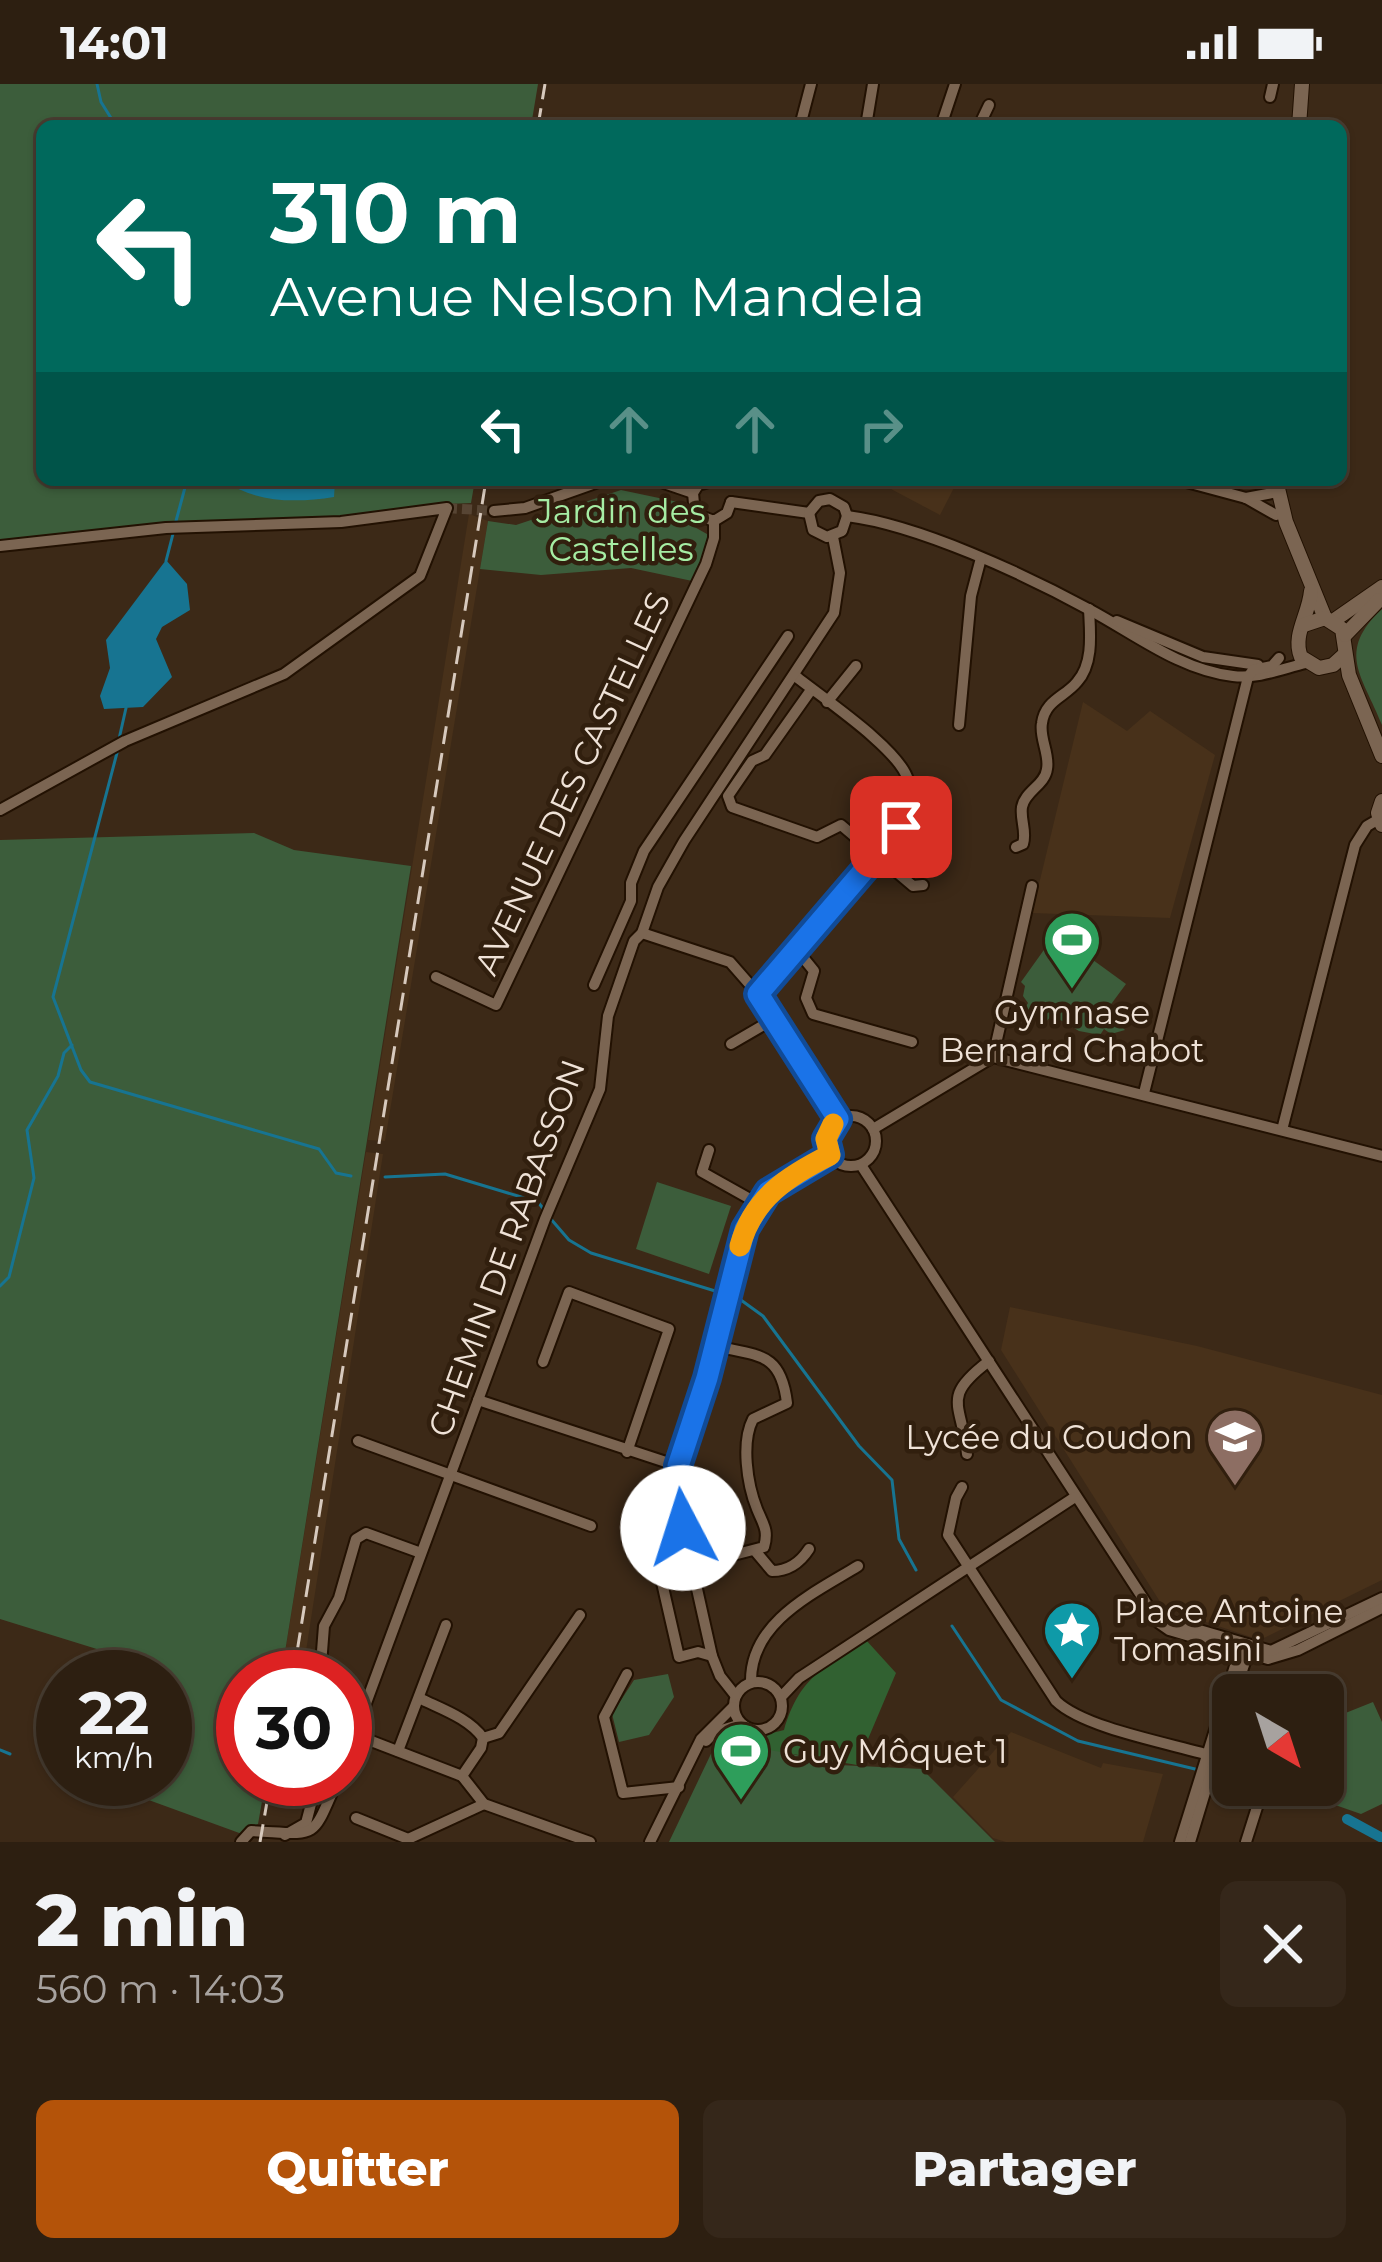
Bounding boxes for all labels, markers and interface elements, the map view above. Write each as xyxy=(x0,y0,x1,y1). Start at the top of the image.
text: 14:01 xyxy=(60,15,169,70)
text: 310 m xyxy=(270,162,522,264)
icon: left xyxy=(72,168,228,324)
text: Avenue Nelson Mandela xyxy=(270,264,925,330)
icon: left xyxy=(470,396,536,462)
icon: ahead xyxy=(596,396,662,462)
icon: ahead xyxy=(722,396,788,462)
icon: right xyxy=(848,396,914,462)
park label: Jardin des Castelles xyxy=(535,491,706,569)
street label: AVENUE DES CASTELLES xyxy=(466,585,678,981)
pin xyxy=(850,776,952,878)
icon: arrive xyxy=(868,794,934,860)
sports icon: Gymnase Bernard Chabot xyxy=(1041,909,1103,991)
place label: Gymnase Bernard Chabot xyxy=(939,992,1205,1070)
street label: CHEMIN DE RABASSON xyxy=(419,1054,593,1442)
school or university icon: Lycée du Coudon xyxy=(1204,1406,1266,1488)
place label: Lycée du Coudon xyxy=(905,1417,1193,1457)
position arrow xyxy=(620,1465,746,1591)
place label: Place Antoine Tomasini xyxy=(1114,1591,1343,1669)
place icon: Place Antoine Tomasini xyxy=(1041,1599,1103,1681)
speed limit sign: 30 xyxy=(216,1650,372,1806)
north arrow xyxy=(1212,1674,1344,1806)
map controls xyxy=(1212,1674,1344,1806)
text: 22 xyxy=(79,1676,149,1749)
sports icon: Guy Môquet 1 xyxy=(710,1720,772,1802)
place label: Guy Môquet 1 xyxy=(783,1731,1008,1771)
text: km/h xyxy=(74,1739,154,1776)
text: 2 min xyxy=(36,1876,248,1964)
button: close xyxy=(1220,1881,1346,2007)
text: 560 m · 14:03 xyxy=(36,1965,285,2013)
button: Quitter xyxy=(36,2100,679,2238)
button: Partager xyxy=(703,2100,1346,2238)

